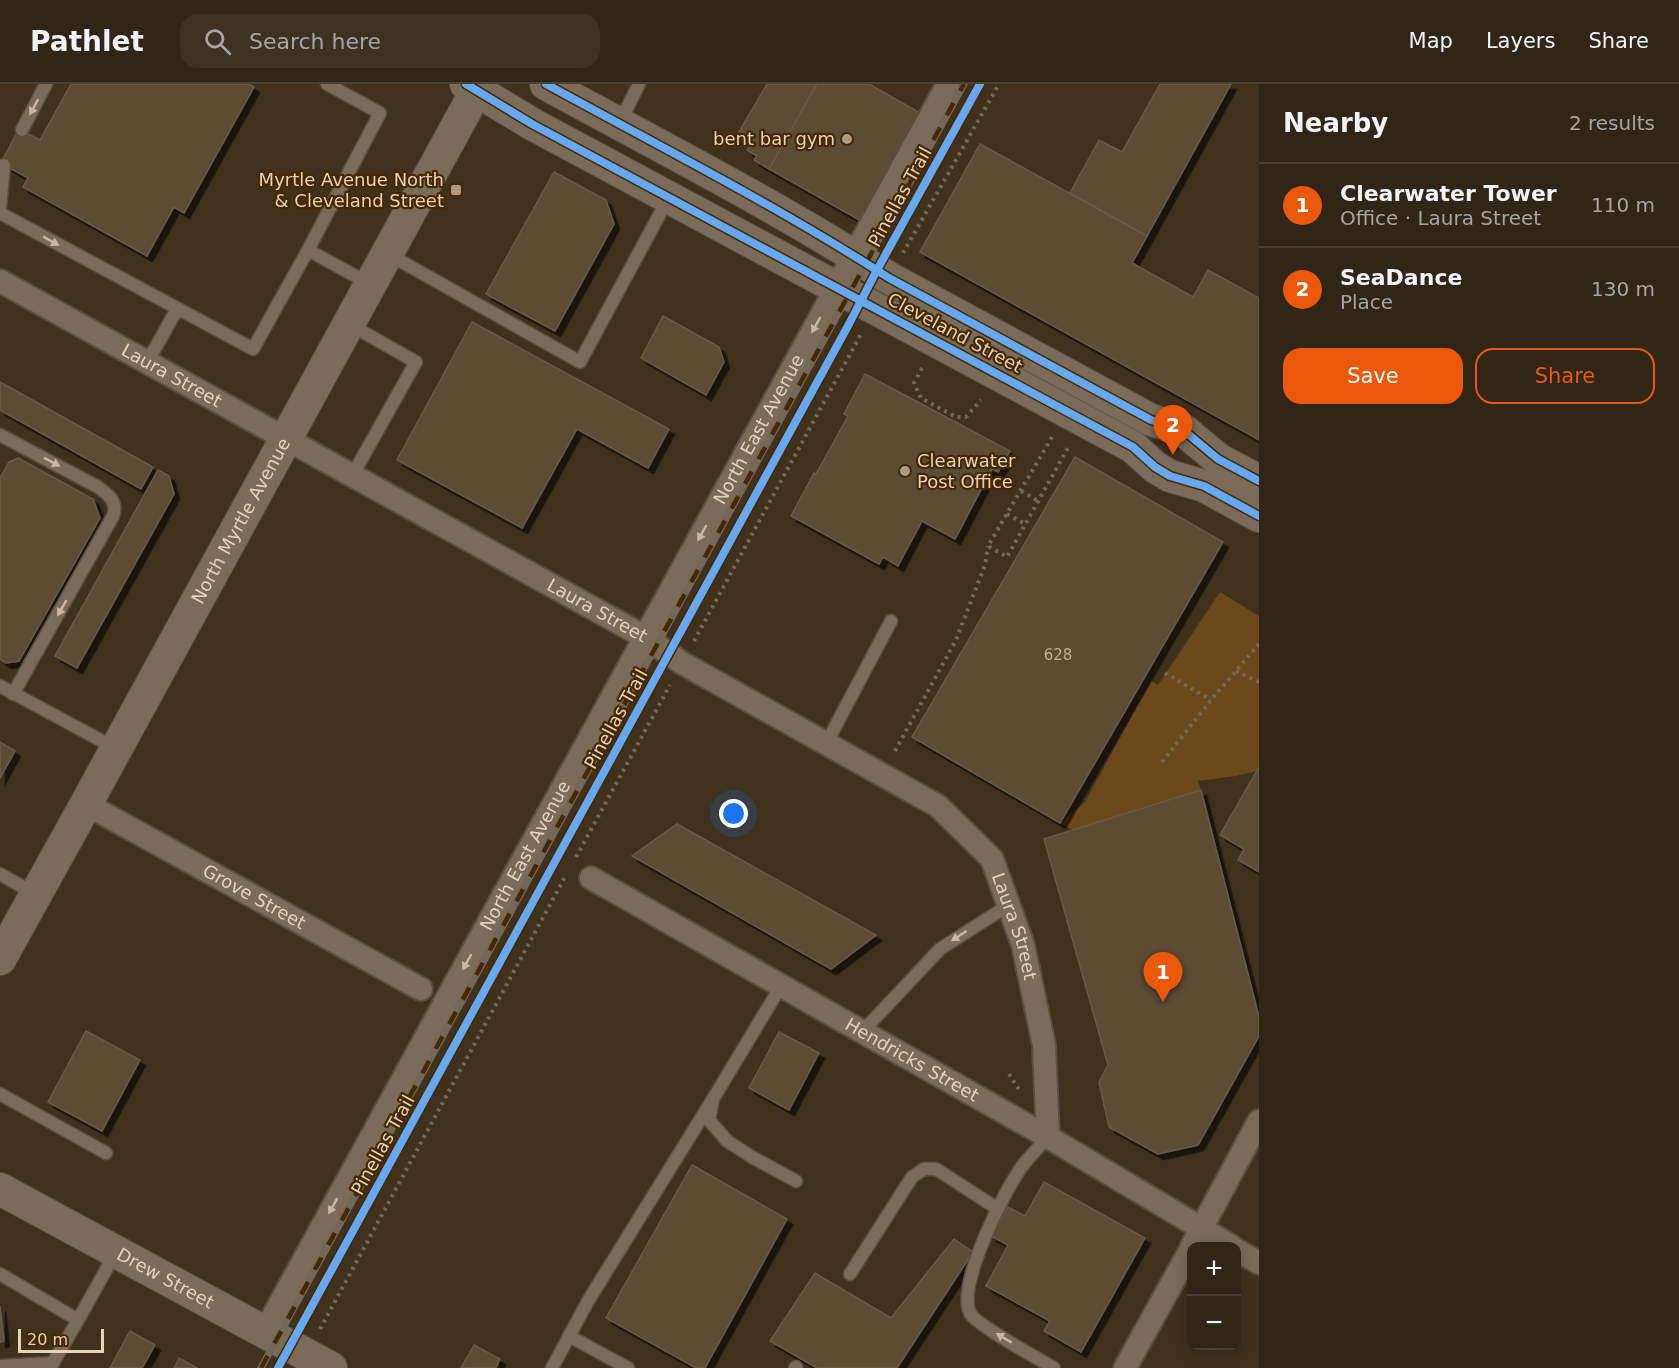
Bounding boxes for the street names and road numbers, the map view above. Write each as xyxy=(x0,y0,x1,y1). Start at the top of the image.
street label: Pinellas Trail xyxy=(864,143,936,250)
street label: Cleveland Street xyxy=(884,288,1026,377)
street label: Laura Street xyxy=(118,339,226,411)
street label: North East Avenue xyxy=(709,351,808,508)
street label: North Myrtle Avenue xyxy=(187,434,294,607)
street label: Laura Street xyxy=(543,574,651,646)
street label: Pinellas Trail xyxy=(580,665,652,772)
street label: North East Avenue xyxy=(475,777,574,934)
street label: Grove Street xyxy=(199,860,309,933)
street label: Laura Street xyxy=(988,870,1041,982)
street label: Hendricks Street xyxy=(842,1013,983,1106)
street label: Pinellas Trail xyxy=(347,1091,419,1198)
street label: Drew Street xyxy=(113,1243,218,1313)

